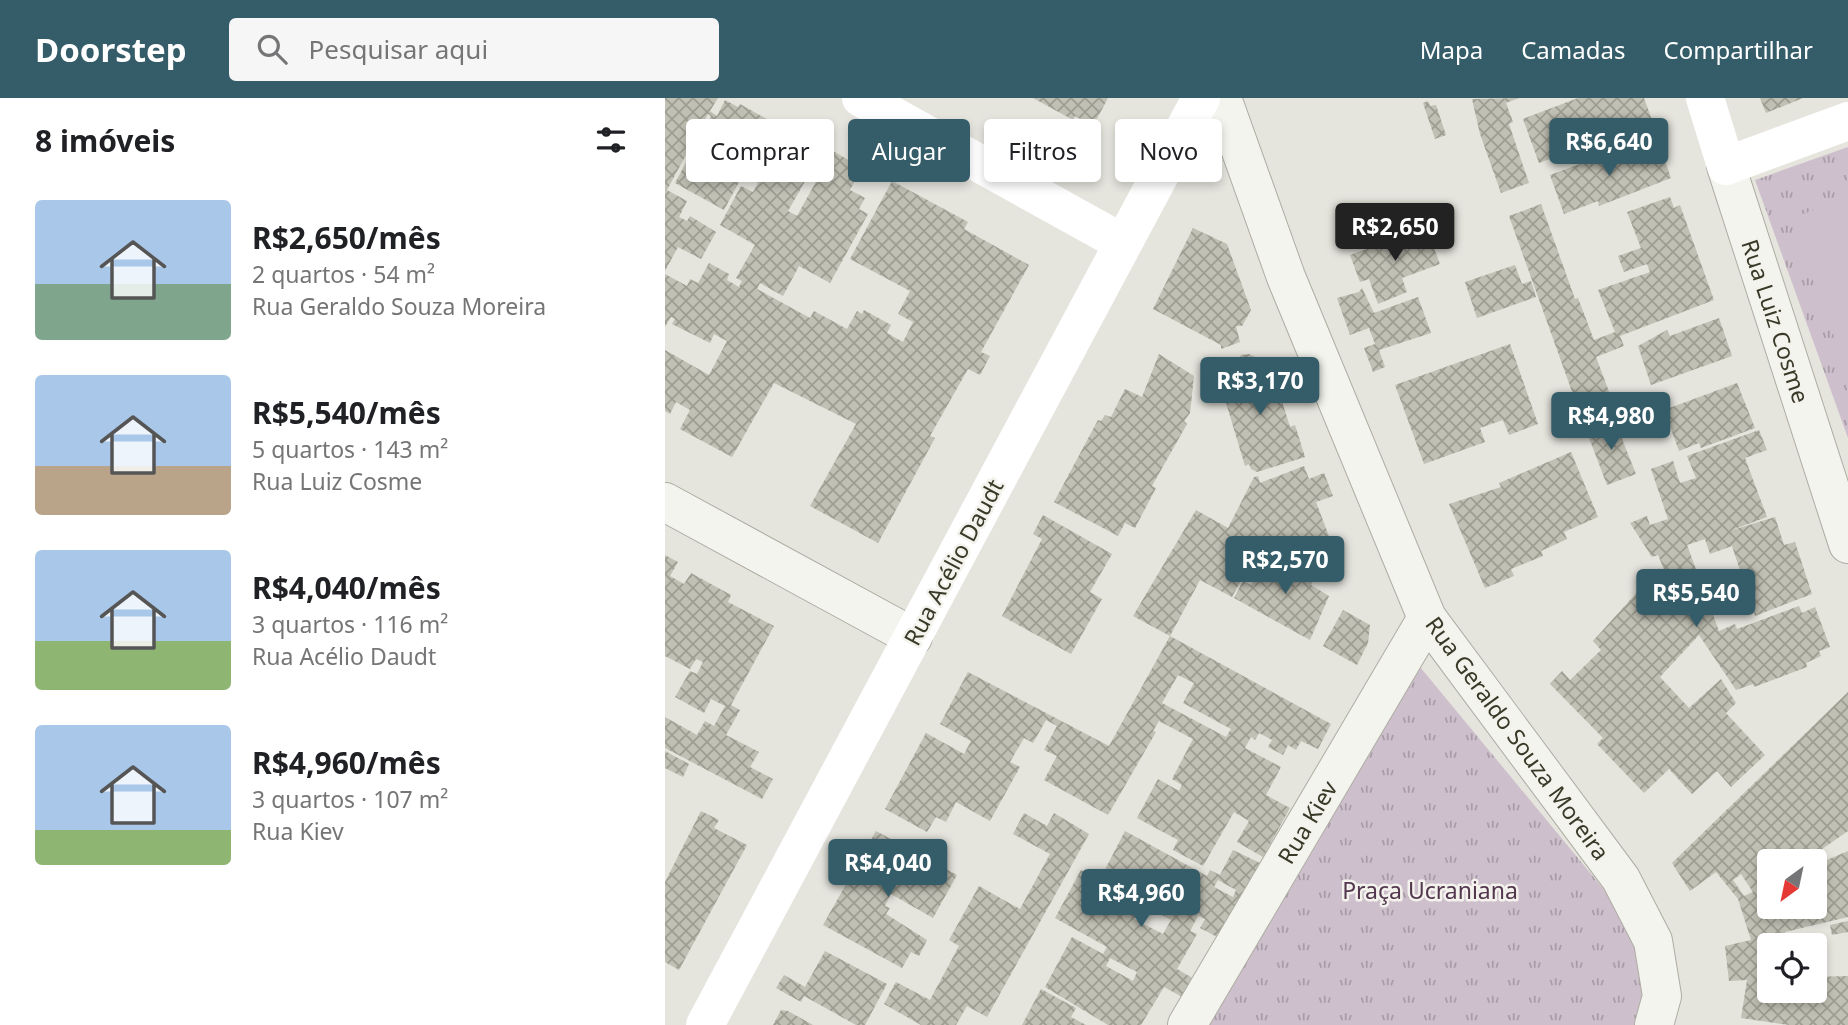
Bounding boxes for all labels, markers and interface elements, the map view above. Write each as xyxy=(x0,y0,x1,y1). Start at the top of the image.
search box xyxy=(229,18,719,81)
text: Doorstep xyxy=(35,27,187,72)
icon: search xyxy=(253,30,291,68)
text: Pesquisar aqui xyxy=(309,31,488,67)
text: Mapa xyxy=(1420,33,1483,66)
text: Camadas xyxy=(1521,33,1625,66)
text: Compartilhar xyxy=(1663,33,1813,66)
pin: R$6,640 xyxy=(1544,118,1674,178)
chip: Comprar xyxy=(686,119,834,182)
chip: Alugar xyxy=(848,119,970,182)
chip: Filtros xyxy=(984,119,1101,182)
chip: Novo xyxy=(1115,119,1222,182)
text: 8 imóveis xyxy=(35,120,175,161)
icon: filters xyxy=(592,121,630,159)
text: R$6,640 xyxy=(1565,125,1653,157)
pin: R$2,650 xyxy=(1330,204,1460,263)
text: R$2,650 xyxy=(1351,210,1439,242)
text: R$2,650/mês xyxy=(252,217,441,258)
icon: home xyxy=(91,228,175,312)
street label: Rua Luiz Cosme xyxy=(1734,235,1818,407)
text: 2 quartos · 54 m² xyxy=(252,258,435,290)
text: Rua Geraldo Souza Moreira xyxy=(252,290,546,322)
pin: R$3,170 xyxy=(1195,358,1325,417)
text: R$3,170 xyxy=(1216,364,1304,396)
text: R$5,540/mês xyxy=(252,392,441,433)
pin: R$4,980 xyxy=(1546,392,1676,452)
text: R$4,980 xyxy=(1567,399,1655,431)
icon: home xyxy=(91,403,175,487)
text: 5 quartos · 143 m² xyxy=(252,433,448,465)
text: Rua Luiz Cosme xyxy=(252,465,422,497)
street label: Rua Acélio Daudt xyxy=(896,473,1010,651)
pin: R$2,570 xyxy=(1220,536,1350,596)
text: R$2,570 xyxy=(1241,543,1329,575)
text: R$4,040/mês xyxy=(252,567,441,608)
pin: R$5,540 xyxy=(1631,570,1761,629)
text: R$5,540 xyxy=(1652,576,1740,608)
icon: home xyxy=(91,578,175,662)
text: 3 quartos · 116 m² xyxy=(252,608,448,640)
street label: Rua Geraldo Souza Moreira xyxy=(1419,610,1617,866)
text: Rua Acélio Daudt xyxy=(252,640,436,672)
text: R$4,960/mês xyxy=(252,742,441,783)
icon: home xyxy=(91,753,175,837)
street label: Rua Kiev xyxy=(1270,774,1345,870)
text: 3 quartos · 107 m² xyxy=(252,783,448,815)
text: Rua Kiev xyxy=(252,815,344,847)
pin: R$4,040 xyxy=(823,840,953,899)
text: R$4,040 xyxy=(844,846,932,878)
north arrow xyxy=(1757,849,1827,919)
map controls xyxy=(1757,849,1827,1003)
pin: R$4,960 xyxy=(1076,870,1206,929)
park label: Praça Ucraniana xyxy=(1342,874,1518,906)
text: R$4,960 xyxy=(1097,876,1185,908)
button: locate xyxy=(1757,933,1827,1003)

